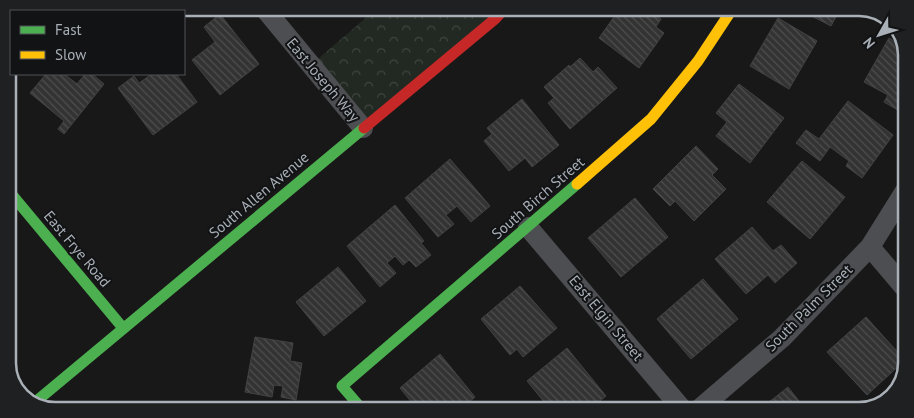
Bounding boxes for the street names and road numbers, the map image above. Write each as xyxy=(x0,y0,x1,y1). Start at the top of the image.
street label: East Joseph Way xyxy=(283,34,364,125)
street label: South Allen Avenue xyxy=(205,147,313,242)
street label: South Birch Street xyxy=(487,152,588,243)
street label: East Frye Road xyxy=(40,207,115,291)
street label: South Palm Street xyxy=(761,260,856,355)
street label: East Elgin Street xyxy=(565,271,648,364)

